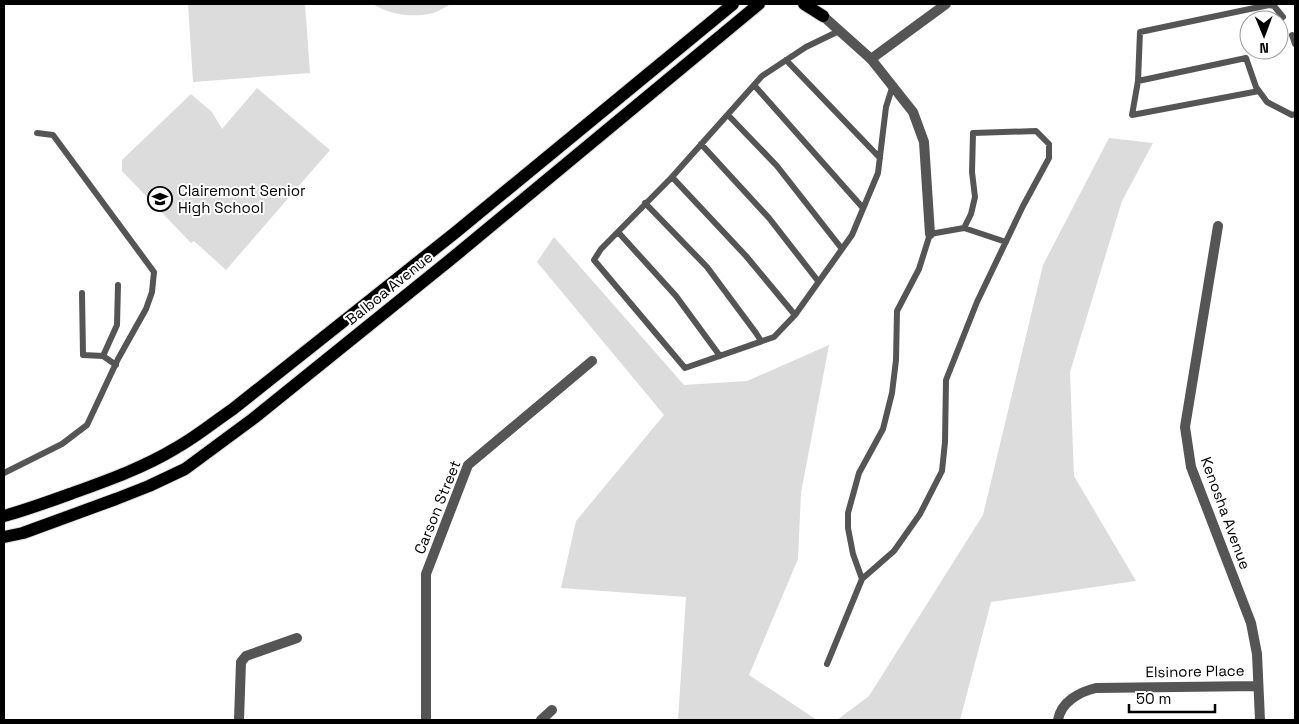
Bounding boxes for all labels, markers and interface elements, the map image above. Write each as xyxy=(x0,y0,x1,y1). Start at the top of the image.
north arrow xyxy=(1239,10,1289,60)
text: N xyxy=(1259,39,1269,57)
place label: Clairemont Senior High School xyxy=(178,181,306,217)
school or university icon: Clairemont Senior High School xyxy=(147,186,173,212)
street label: Balboa Avenue xyxy=(342,247,436,329)
street label: Kenosha Avenue xyxy=(1197,454,1255,572)
street label: Carson Street xyxy=(409,457,465,557)
street label: Elsinore Place xyxy=(1145,661,1245,681)
scale bar xyxy=(1129,682,1215,714)
text: 50 m xyxy=(1136,689,1171,708)

